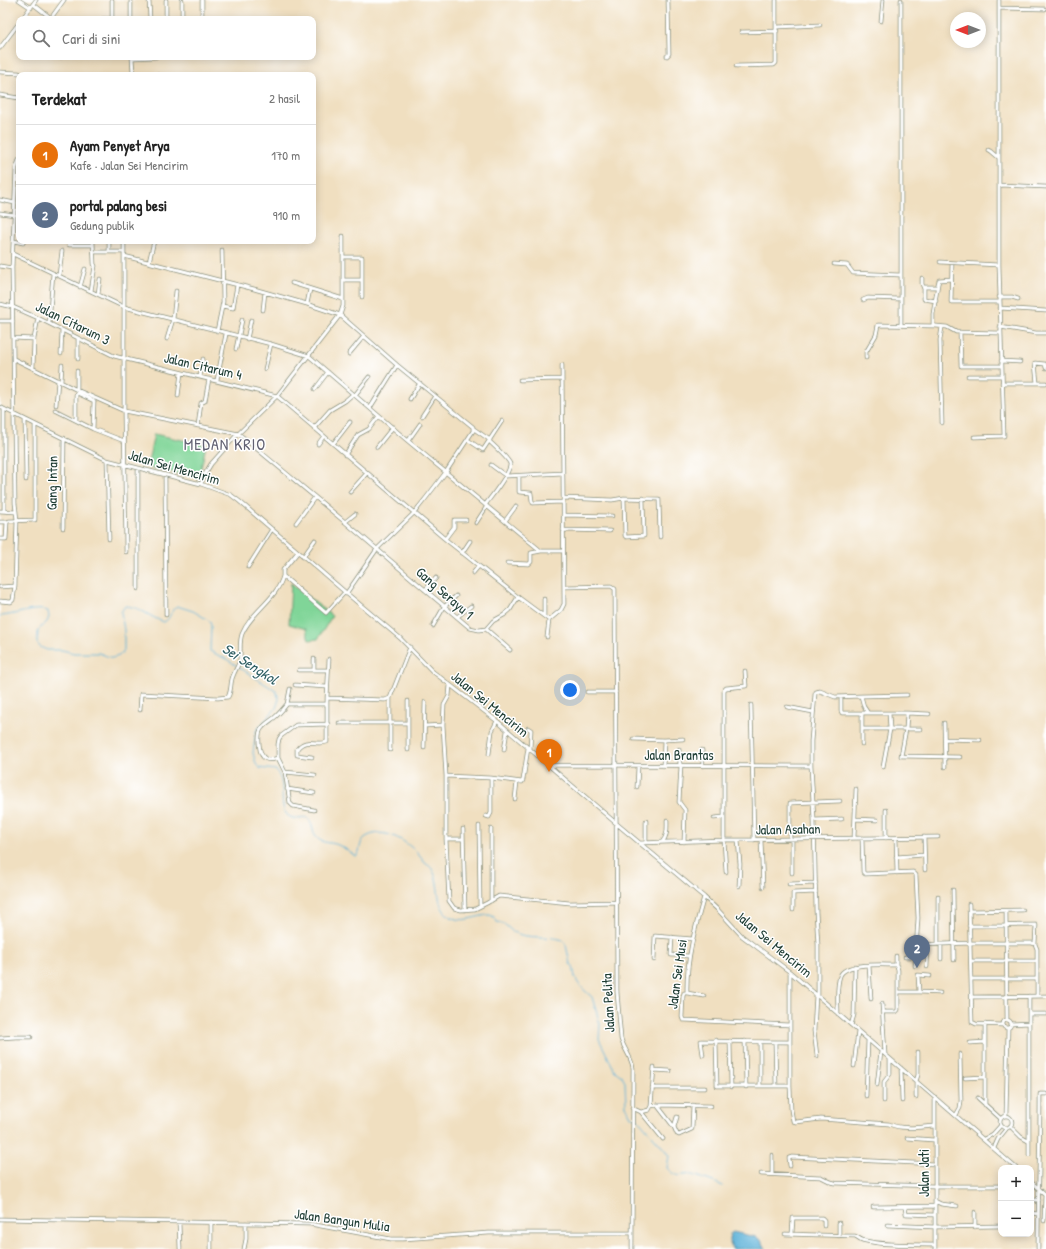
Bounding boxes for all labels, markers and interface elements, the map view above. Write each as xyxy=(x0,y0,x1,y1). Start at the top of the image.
north arrow xyxy=(950,12,986,48)
search box xyxy=(16,16,316,60)
icon: search xyxy=(30,27,52,49)
text: Cari di sini xyxy=(62,28,121,49)
text: Terdekat xyxy=(32,87,86,110)
text: 2 hasil xyxy=(269,89,300,107)
text: Ayam Penyet Arya xyxy=(70,135,169,156)
text: 1 xyxy=(43,146,47,164)
text: 170 m xyxy=(271,146,300,164)
text: Kafe · Jalan Sei Mencirim xyxy=(70,156,188,174)
text: portal palang besi xyxy=(70,195,167,216)
text: 2 xyxy=(42,206,48,224)
text: 910 m xyxy=(273,206,300,224)
text: Gedung publik xyxy=(70,216,134,234)
street label: Jalan Citarum 3 xyxy=(33,296,114,349)
street label: Jalan Citarum 4 xyxy=(162,347,244,384)
district label: MEDAN KRIO xyxy=(184,433,266,455)
street label: Jalan Sei Mencirim xyxy=(126,444,222,489)
street label: Gang Intan xyxy=(42,456,62,510)
street label: Gang Serayu 1 xyxy=(412,562,478,624)
water label: Sei Sengkol xyxy=(218,638,283,690)
street label: Jalan Sei Mencirim xyxy=(448,666,533,741)
your location xyxy=(560,680,580,700)
pin: 1 xyxy=(536,739,562,772)
street label: Jalan Brantas xyxy=(644,745,714,764)
street label: Jalan Asahan xyxy=(755,818,821,839)
street label: Jalan Sei Mencirim xyxy=(732,906,817,981)
pin: 2 xyxy=(904,935,930,968)
street label: Jalan Sei Musi xyxy=(662,938,691,1010)
street label: Jalan Pelita xyxy=(596,973,619,1033)
street label: Jalan Jati xyxy=(914,1149,933,1197)
map controls xyxy=(998,1165,1034,1237)
button: + xyxy=(998,1165,1034,1201)
button: − xyxy=(998,1201,1034,1237)
street label: Jalan Bangun Mulia xyxy=(293,1203,391,1237)

